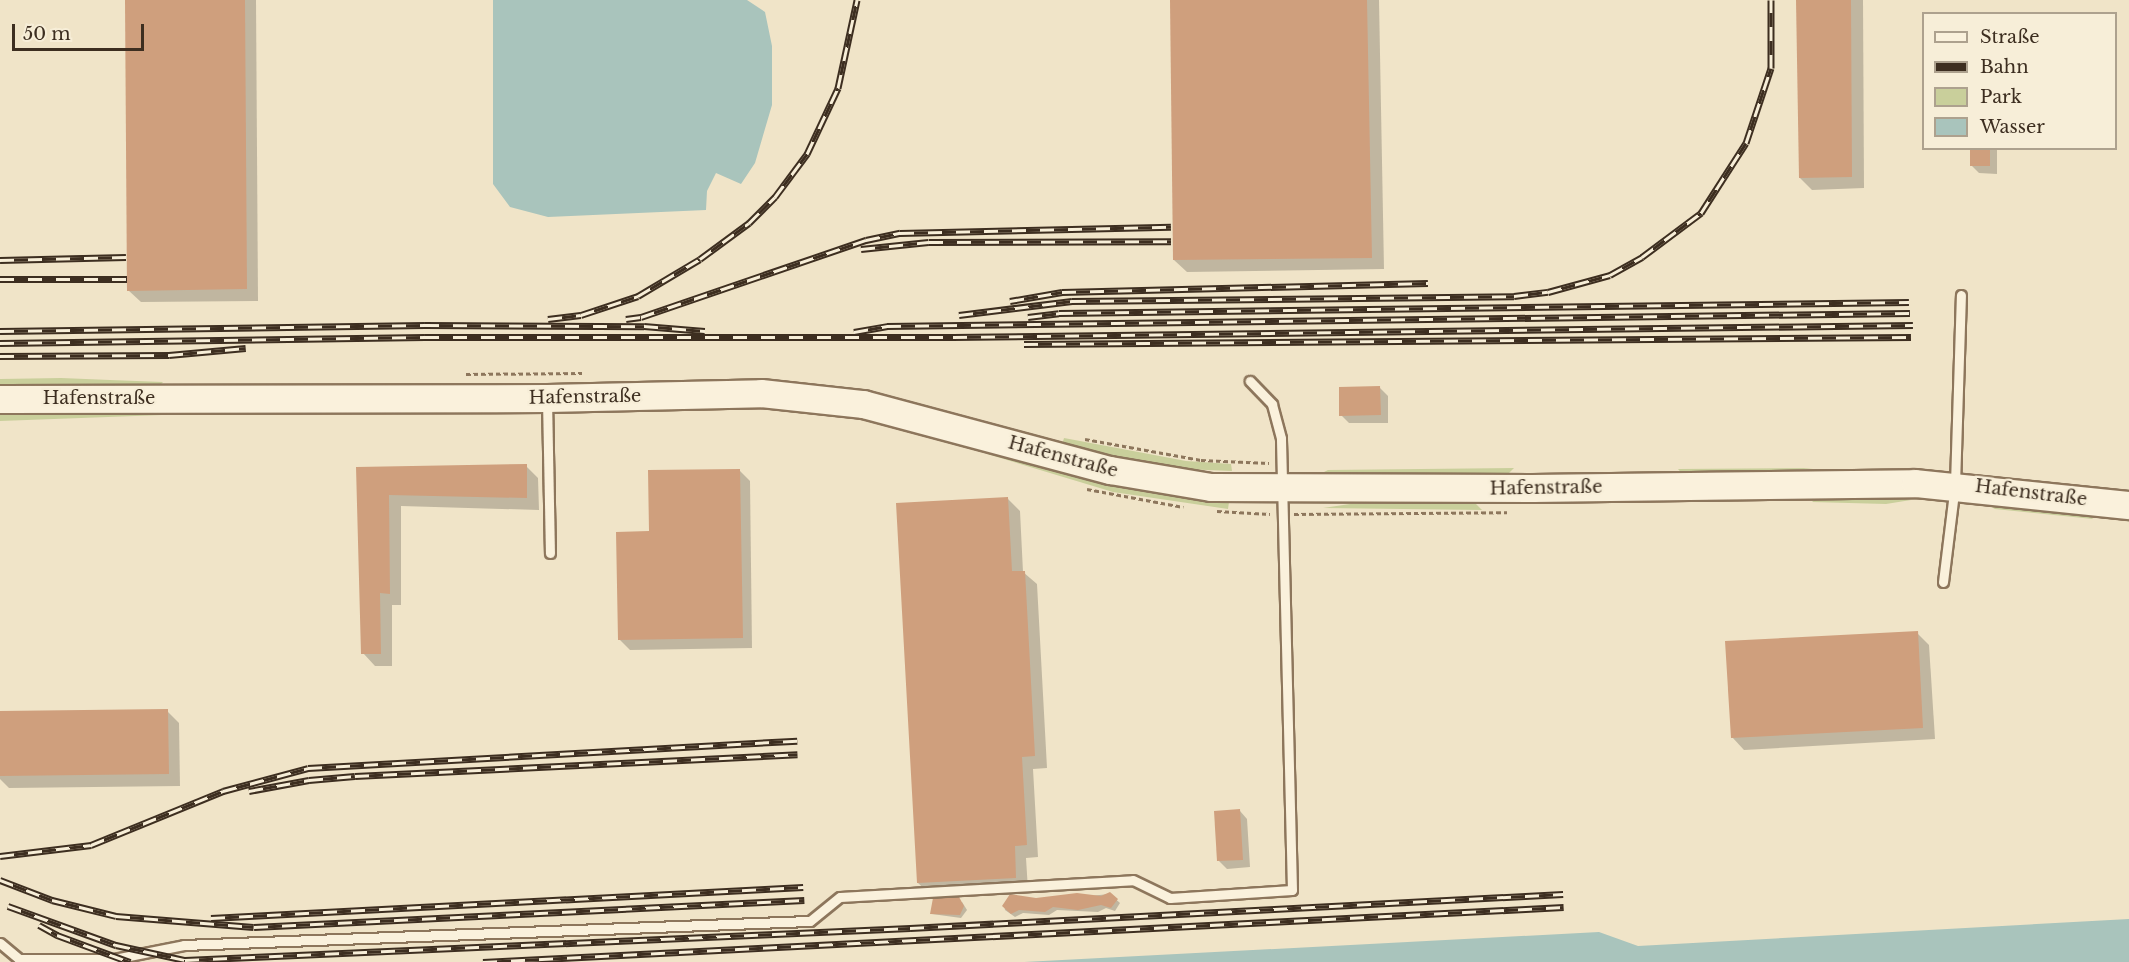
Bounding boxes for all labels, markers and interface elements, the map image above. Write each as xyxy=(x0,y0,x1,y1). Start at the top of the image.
scale bar xyxy=(15,12,147,50)
legend xyxy=(1922,12,2117,150)
text: 50 m xyxy=(23,23,71,45)
text: Straße xyxy=(1980,26,2040,48)
text: Bahn xyxy=(1980,56,2029,78)
text: Park xyxy=(1980,86,2022,108)
text: Wasser xyxy=(1980,116,2045,138)
street label: Hafenstraße xyxy=(528,385,642,409)
street label: Hafenstraße xyxy=(43,387,155,409)
street label: Hafenstraße xyxy=(1006,432,1120,482)
street label: Hafenstraße xyxy=(1974,475,2088,511)
street label: Hafenstraße xyxy=(1489,476,1603,500)

